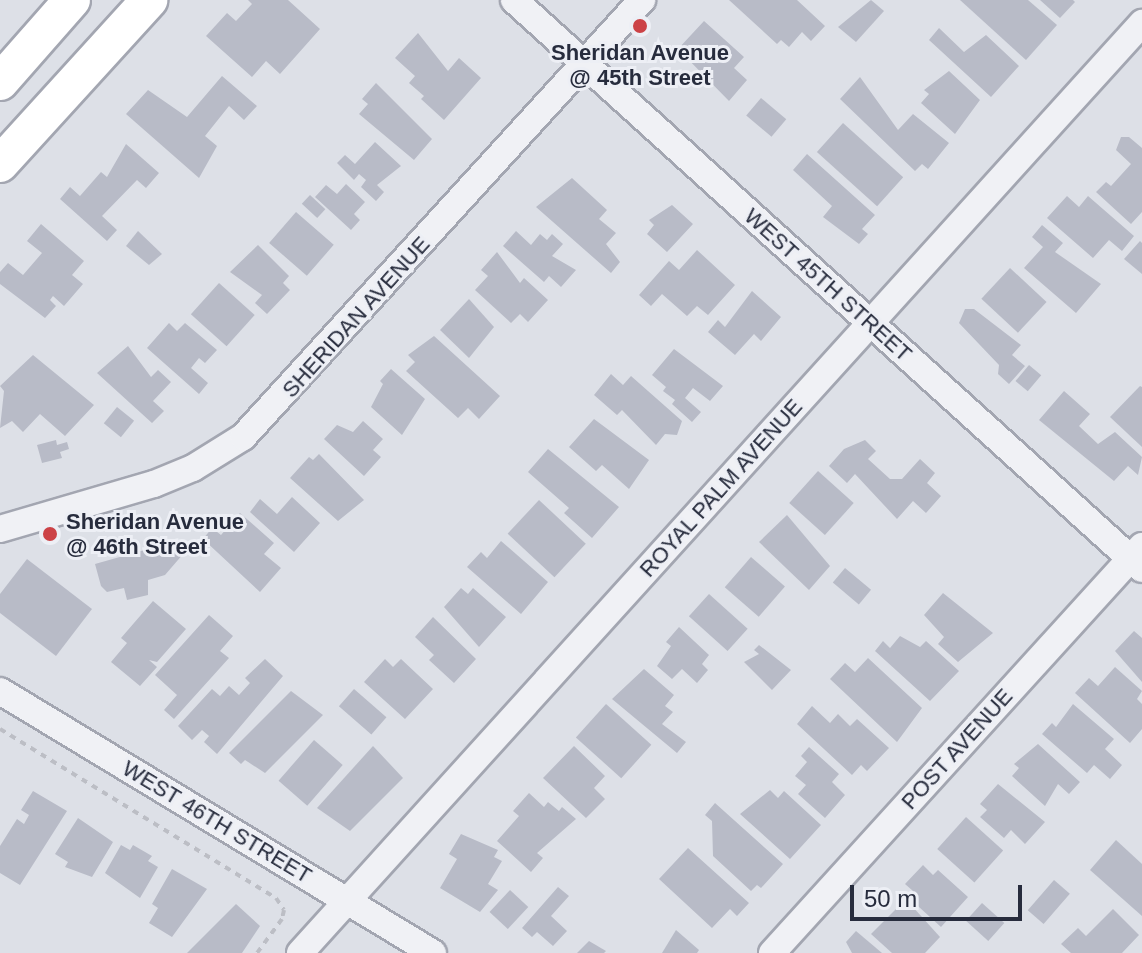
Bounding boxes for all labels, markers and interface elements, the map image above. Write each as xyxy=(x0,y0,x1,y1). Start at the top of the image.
marker: Sheridan Avenue @ 45th Street xyxy=(631,17,649,35)
place label: Sheridan Avenue @ 45th Street xyxy=(551,39,729,90)
street label: WEST 45TH STREET xyxy=(739,203,917,367)
street label: SHERIDAN AVENUE xyxy=(276,231,436,403)
street label: ROYAL PALM AVENUE xyxy=(633,393,809,583)
place label: Sheridan Avenue @ 46th Street xyxy=(66,508,245,560)
marker: Sheridan Avenue @ 46th Street xyxy=(41,525,59,543)
street label: POST AVENUE xyxy=(895,683,1019,815)
street label: WEST 46TH STREET xyxy=(117,755,317,889)
scale bar xyxy=(854,869,1026,919)
text: 50 m xyxy=(864,885,917,912)

